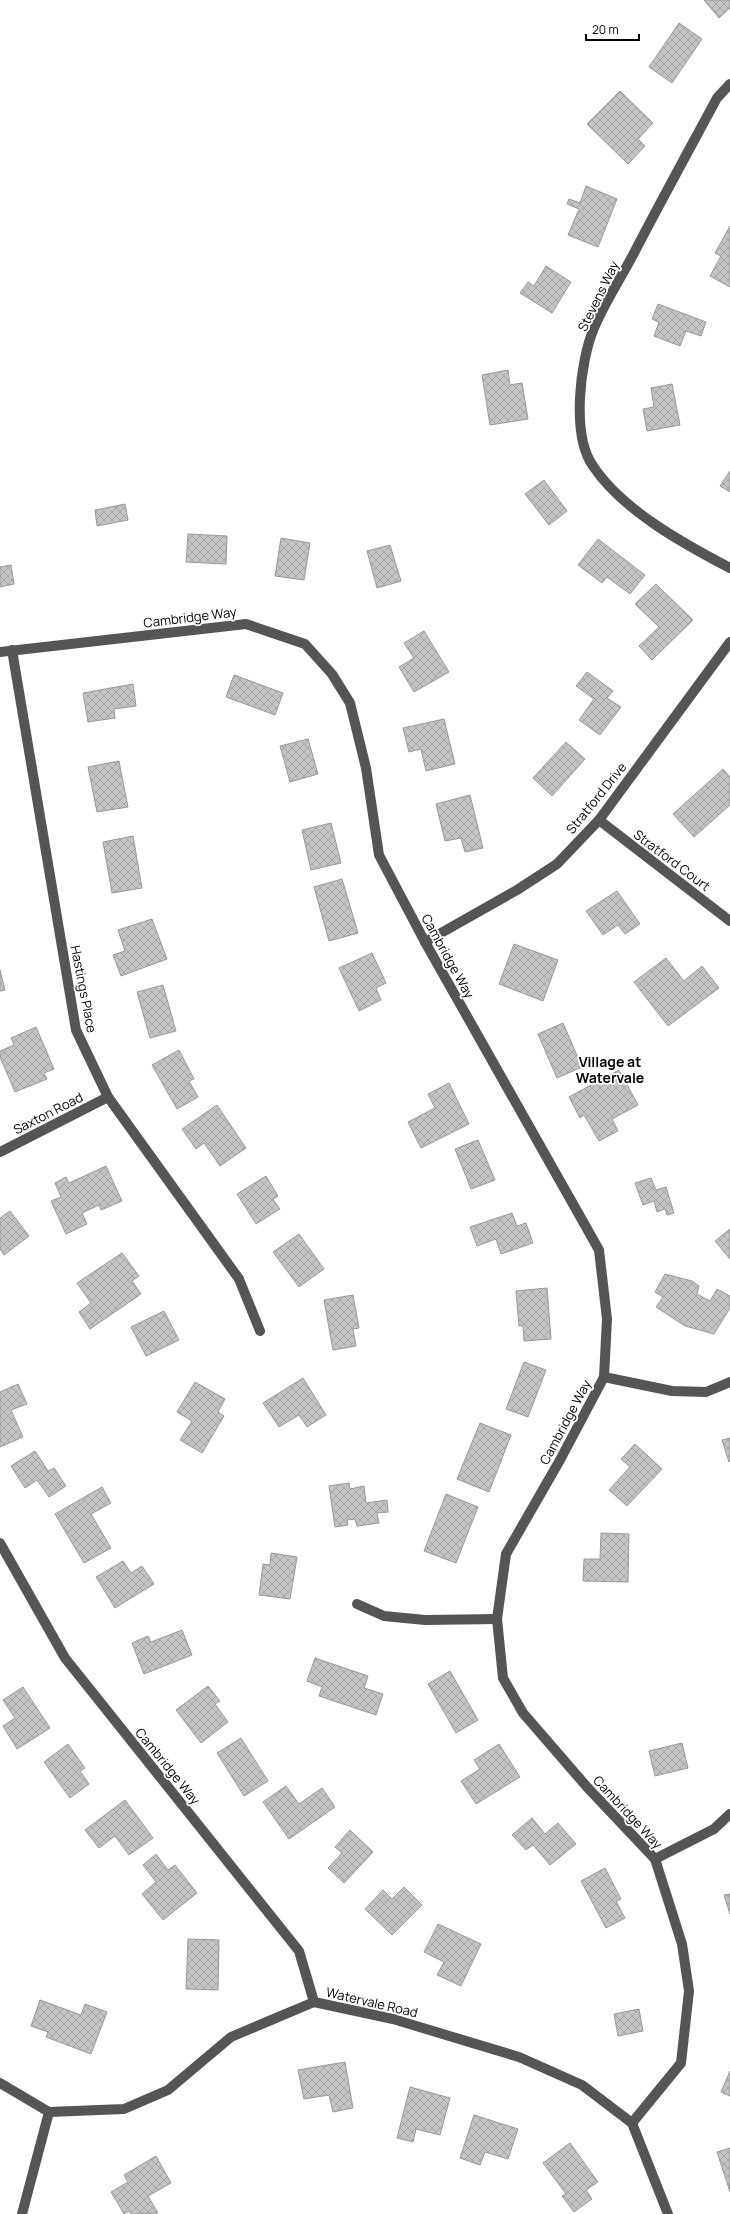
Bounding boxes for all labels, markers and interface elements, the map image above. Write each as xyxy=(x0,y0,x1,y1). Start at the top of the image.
scale bar xyxy=(586,16,639,42)
text: 20 m xyxy=(592,21,619,38)
street label: Stevens Way xyxy=(573,258,623,334)
street label: Cambridge Way xyxy=(142,602,238,632)
street label: Stratford Drive xyxy=(562,758,631,838)
street label: Stratford Court xyxy=(630,825,714,895)
street label: Cambridge Way xyxy=(417,911,479,1002)
street label: Hastings Place xyxy=(67,944,101,1035)
district label: Village at Watervale xyxy=(576,1052,644,1087)
street label: Saxton Road xyxy=(10,1088,86,1138)
street label: Cambridge Way xyxy=(535,1376,595,1468)
street label: Cambridge Way xyxy=(131,1724,205,1808)
street label: Cambridge Way xyxy=(589,1772,667,1853)
street label: Watervale Road xyxy=(324,1983,420,2021)

